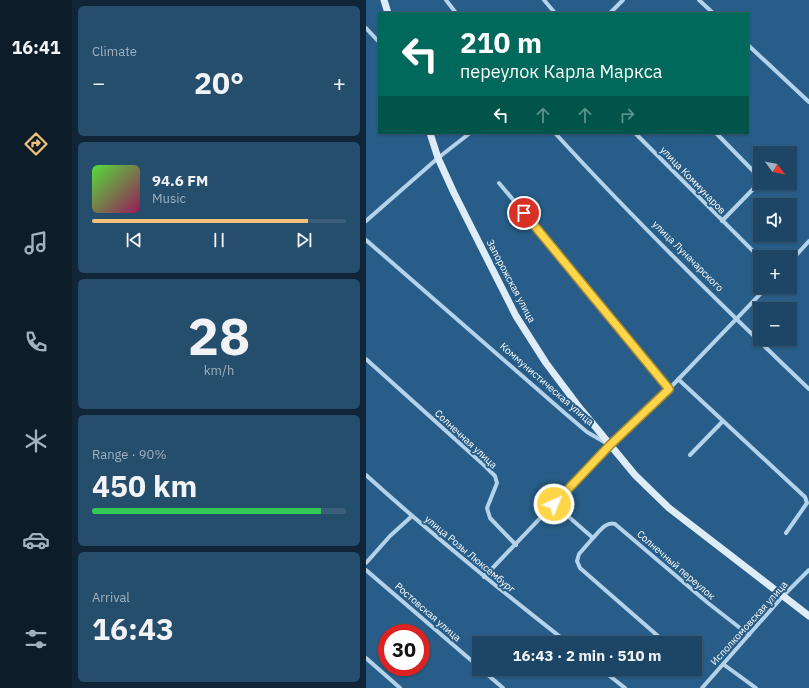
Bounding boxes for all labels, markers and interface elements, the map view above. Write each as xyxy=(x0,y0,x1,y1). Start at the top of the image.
text: 210 m xyxy=(460,24,542,61)
icon: left xyxy=(394,28,446,80)
text: 16:41 xyxy=(11,36,61,59)
text: Climate xyxy=(92,43,137,60)
text: переулок Карла Маркса xyxy=(460,60,662,83)
text: 20° xyxy=(194,63,244,102)
text: − xyxy=(92,68,105,97)
text: + xyxy=(333,68,346,97)
icon: left xyxy=(490,104,512,126)
icon: ahead xyxy=(532,104,554,126)
icon: ahead xyxy=(574,104,596,126)
icon: right xyxy=(616,104,638,126)
icon: directions xyxy=(22,130,50,158)
street label: улица Коммунаров xyxy=(657,143,729,217)
north arrow xyxy=(753,146,797,190)
map controls xyxy=(753,146,797,346)
text: 94.6 FM xyxy=(152,171,208,190)
text: Music xyxy=(152,190,186,207)
pin xyxy=(507,196,541,230)
button: sound xyxy=(753,198,797,242)
icon: arrive xyxy=(513,202,535,224)
street label: улица Луначарского xyxy=(650,218,727,295)
icon: music xyxy=(22,229,50,257)
icon: previous xyxy=(123,229,145,251)
icon: pause xyxy=(208,229,230,251)
icon: next xyxy=(293,229,315,251)
street label: Запорожская улица xyxy=(484,237,539,325)
button: + xyxy=(753,250,797,294)
text: 28 xyxy=(188,302,250,369)
button: − xyxy=(753,302,797,346)
icon: phone xyxy=(22,328,50,356)
street label: Коммунистическая улица xyxy=(497,340,597,429)
text: km/h xyxy=(204,362,234,379)
street label: Солнечная улица xyxy=(432,407,500,472)
icon: climate xyxy=(22,427,50,455)
text: Range · 90% xyxy=(92,446,166,463)
text: 450 km xyxy=(92,466,197,505)
position arrow xyxy=(533,483,575,525)
street label: улица Розы Люксембург xyxy=(422,512,518,596)
icon: car xyxy=(22,526,50,554)
street label: Солнечный переулок xyxy=(634,527,718,603)
street label: Исполкомовская улица xyxy=(708,578,791,668)
street label: Ростовская улица xyxy=(392,580,464,645)
text: Arrival xyxy=(92,589,130,606)
text: 16:43 xyxy=(92,609,174,648)
speed limit sign: 30 xyxy=(378,624,430,676)
icon: filters xyxy=(22,625,50,653)
text: 16:43 · 2 min · 510 m xyxy=(513,646,661,665)

